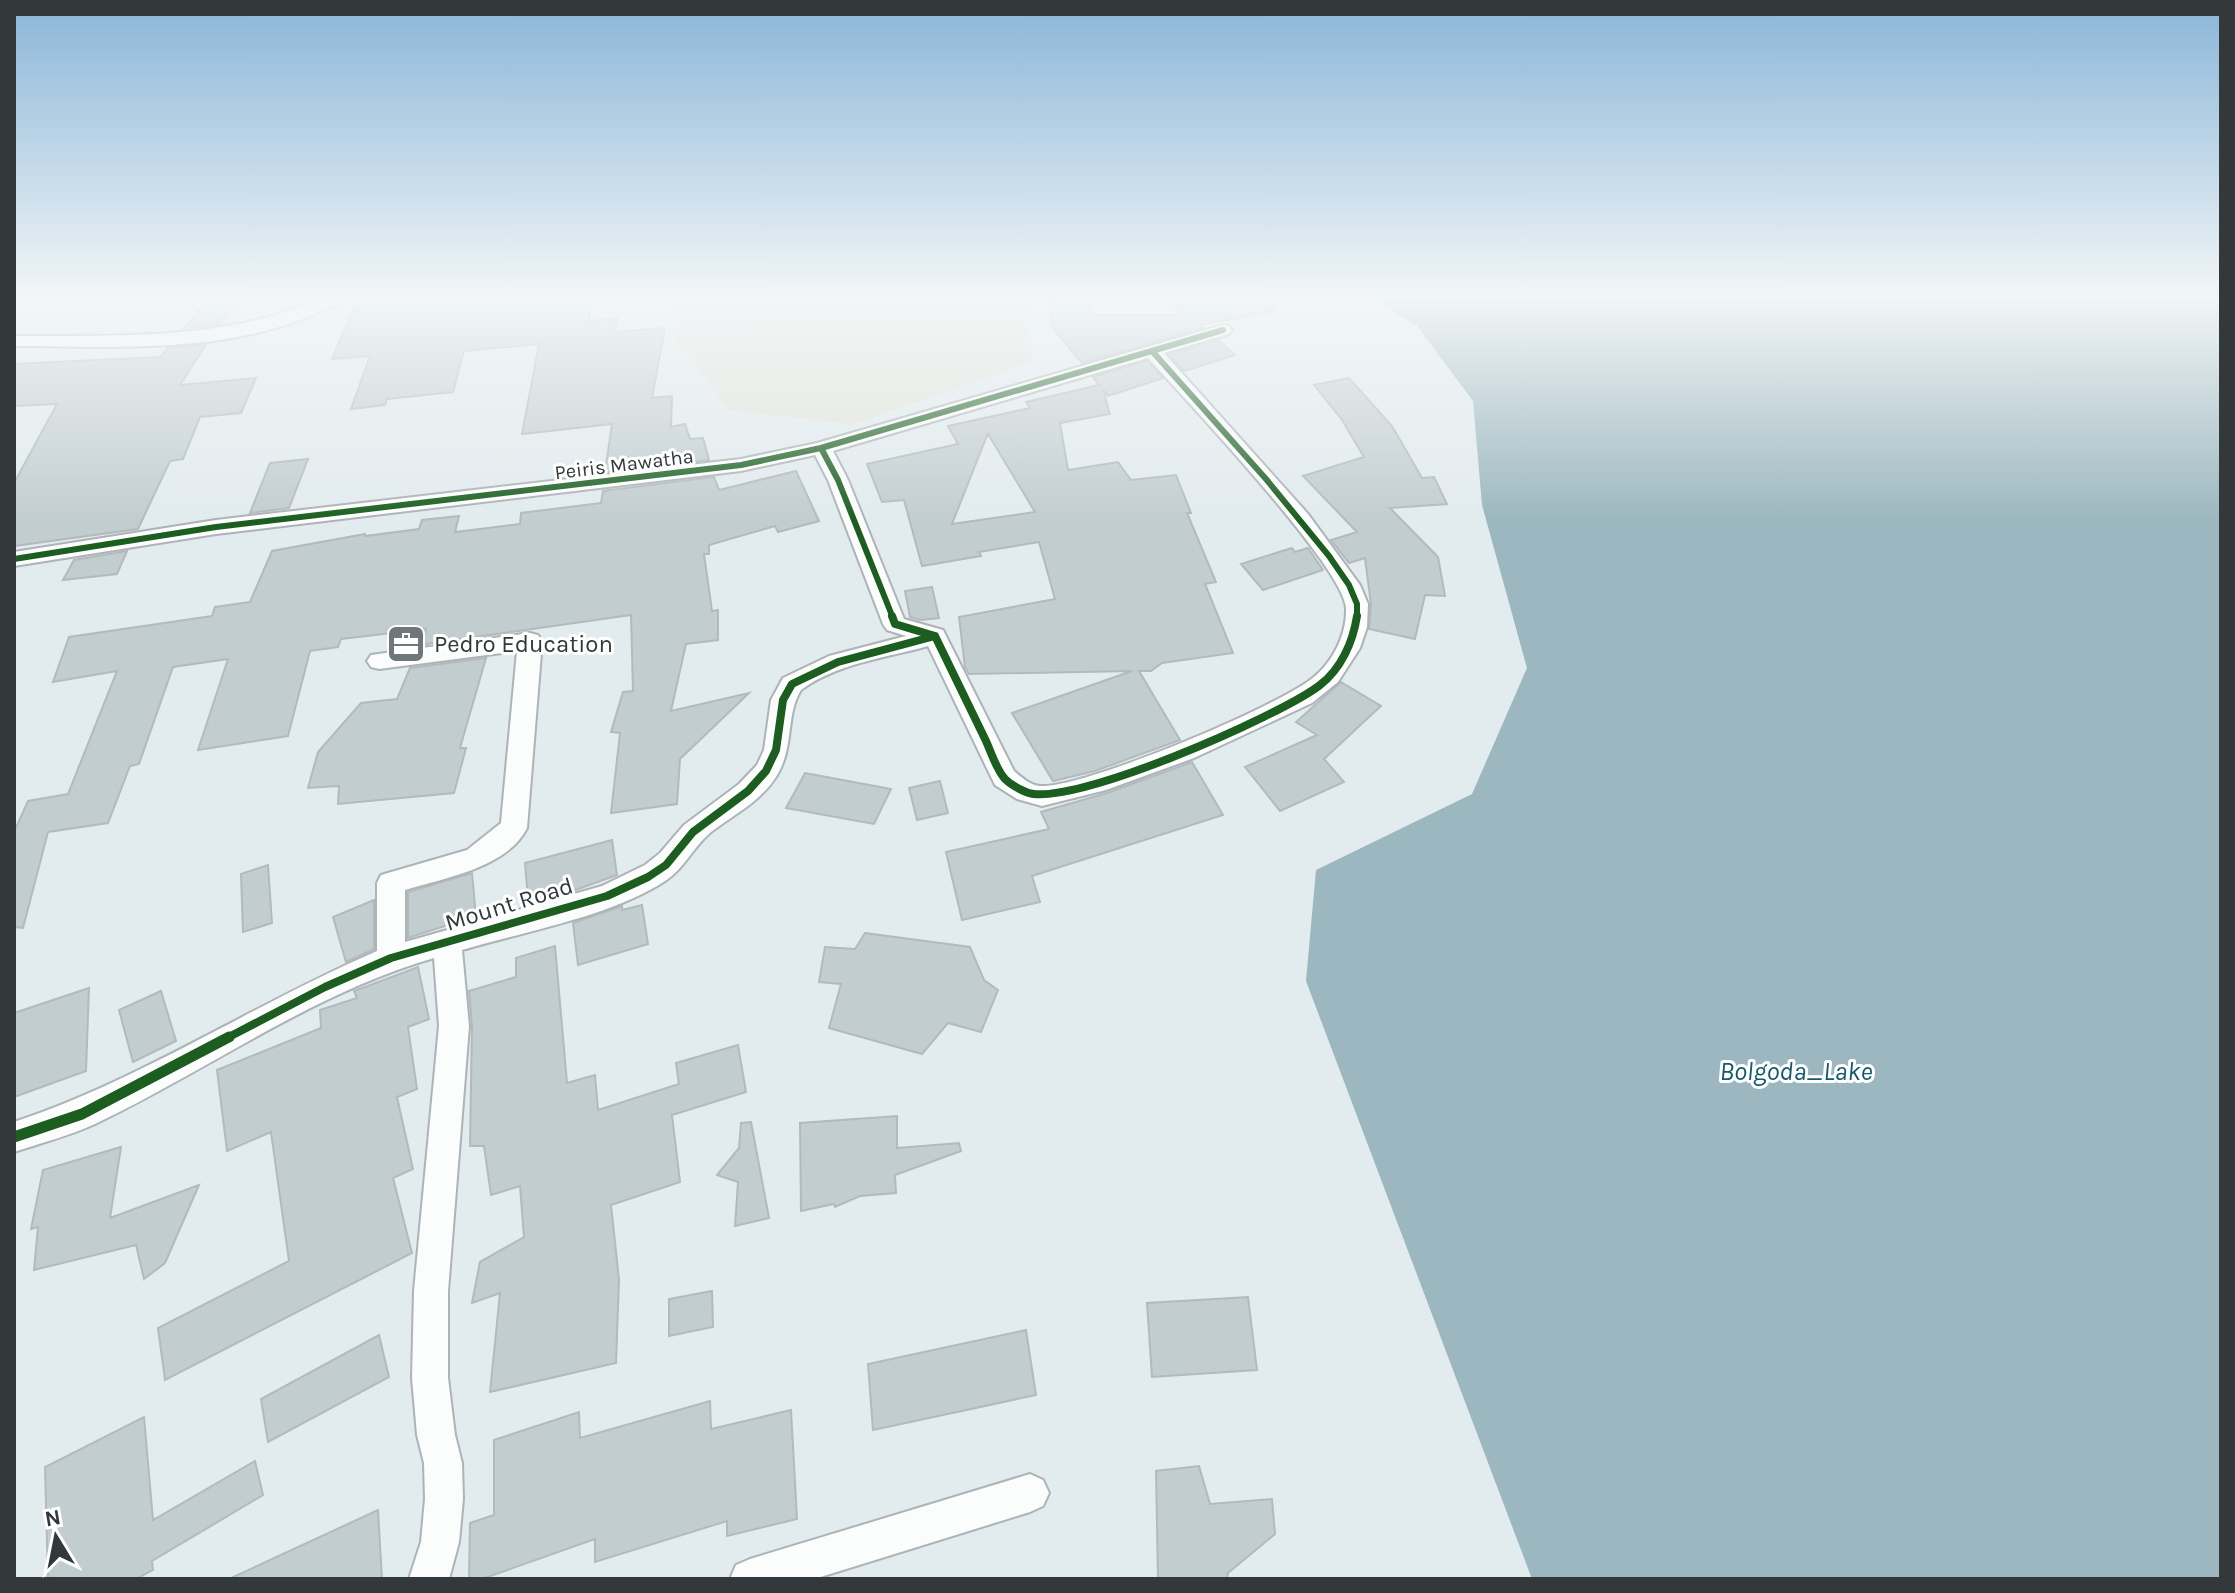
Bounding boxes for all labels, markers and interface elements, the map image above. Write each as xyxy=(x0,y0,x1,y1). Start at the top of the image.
street label: Peiris Mawatha xyxy=(553,445,695,484)
office icon: Pedro Education xyxy=(385,623,427,665)
place label: Pedro Education xyxy=(434,630,613,658)
street label: Mount Road xyxy=(442,871,576,937)
water label: Bolgoda_Lake xyxy=(1719,1056,1873,1087)
north arrow xyxy=(16,1497,96,1577)
text: N xyxy=(43,1504,63,1532)

